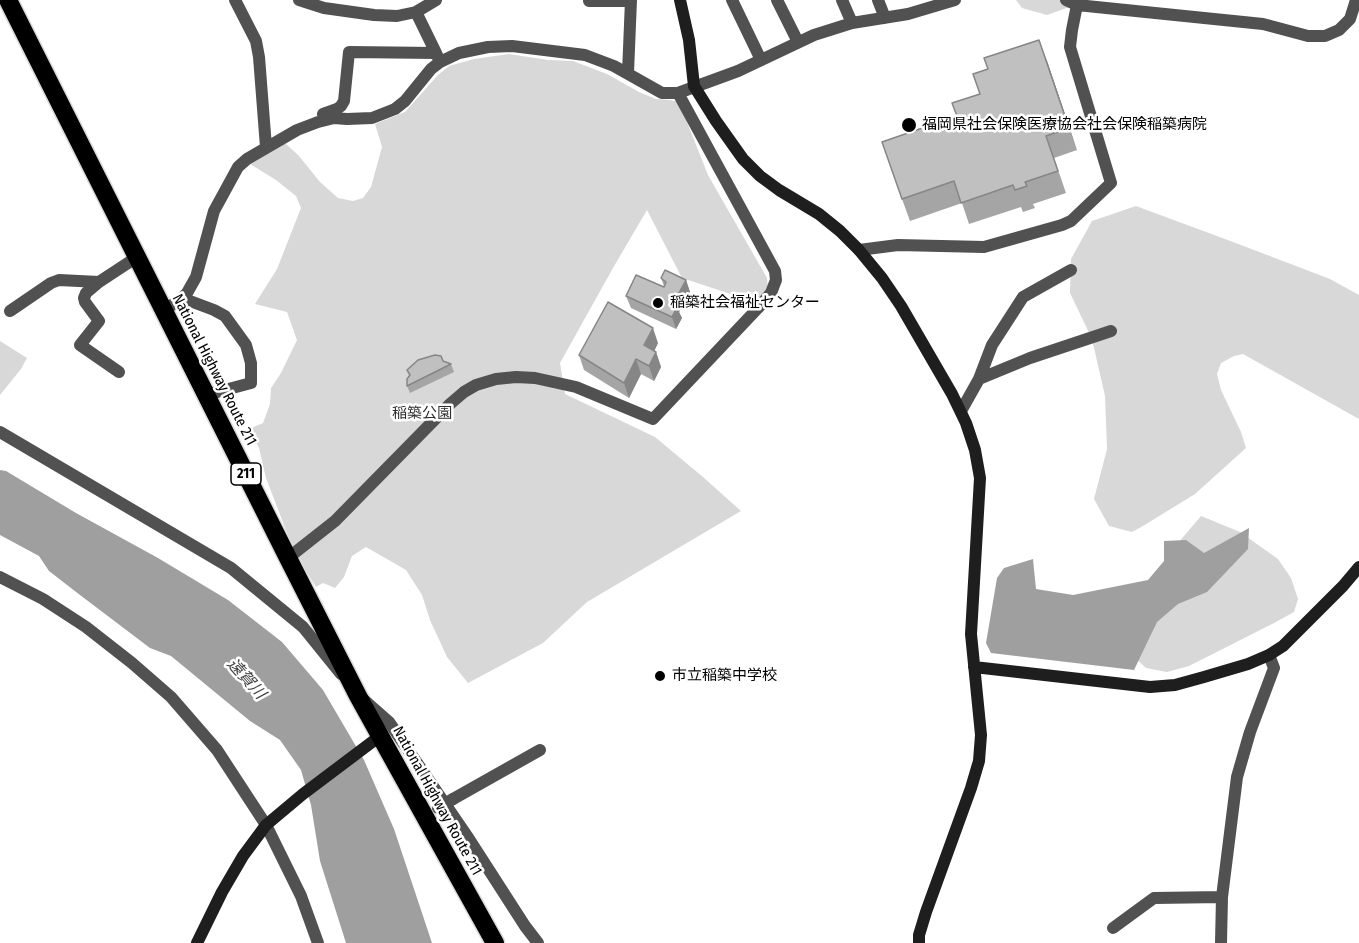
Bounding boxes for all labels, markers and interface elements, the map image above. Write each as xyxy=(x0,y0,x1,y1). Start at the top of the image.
marker: 福岡県社会保険医療協会社会保険稲築病院 xyxy=(900,116,918,134)
place label: 福岡県社会保険医療協会社会保険稲築病院 xyxy=(922,116,1207,134)
street label: National Highway Route 211 xyxy=(168,291,260,449)
place label: 稲築社会福祉センター xyxy=(670,294,820,312)
marker: 稲築社会福祉センター xyxy=(651,296,665,310)
park label: 稲築公園 xyxy=(392,405,452,423)
road number: 211 xyxy=(231,463,261,485)
water label: 遠賀川 xyxy=(223,655,269,703)
place label: 市立稲築中学校 xyxy=(672,667,777,685)
marker: 市立稲築中学校 xyxy=(653,669,667,683)
street label: National Highway Route 211 xyxy=(389,723,485,879)

